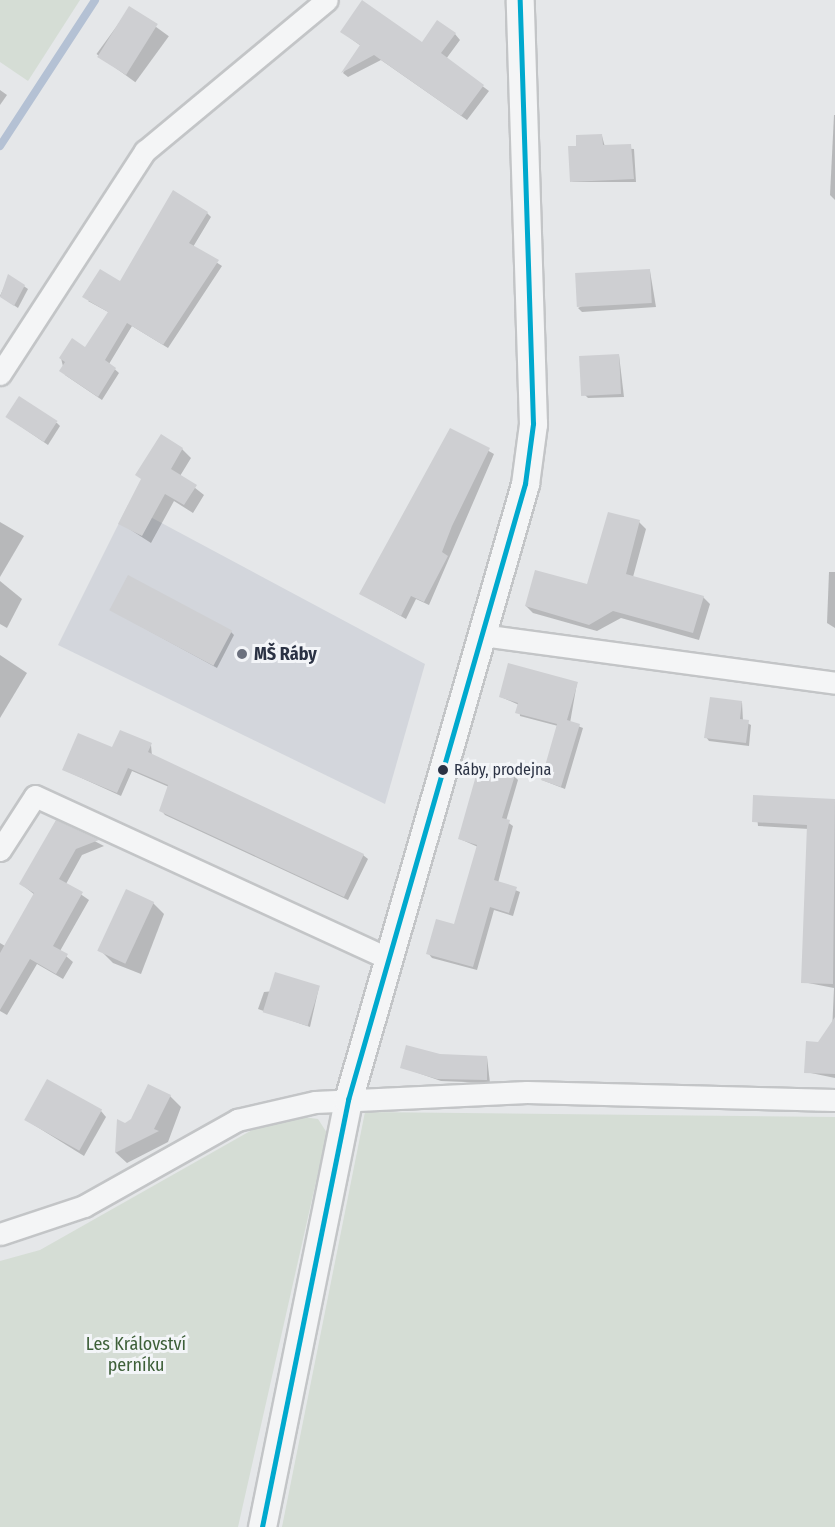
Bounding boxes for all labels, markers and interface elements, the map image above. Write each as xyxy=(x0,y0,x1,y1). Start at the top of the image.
place label: MŠ Ráby xyxy=(254,643,317,665)
marker: MŠ Ráby xyxy=(235,647,249,661)
place label: Ráby, prodejna xyxy=(454,760,551,780)
marker: Ráby, prodejna xyxy=(437,764,449,776)
park label: Les Království perníku xyxy=(86,1334,186,1376)

